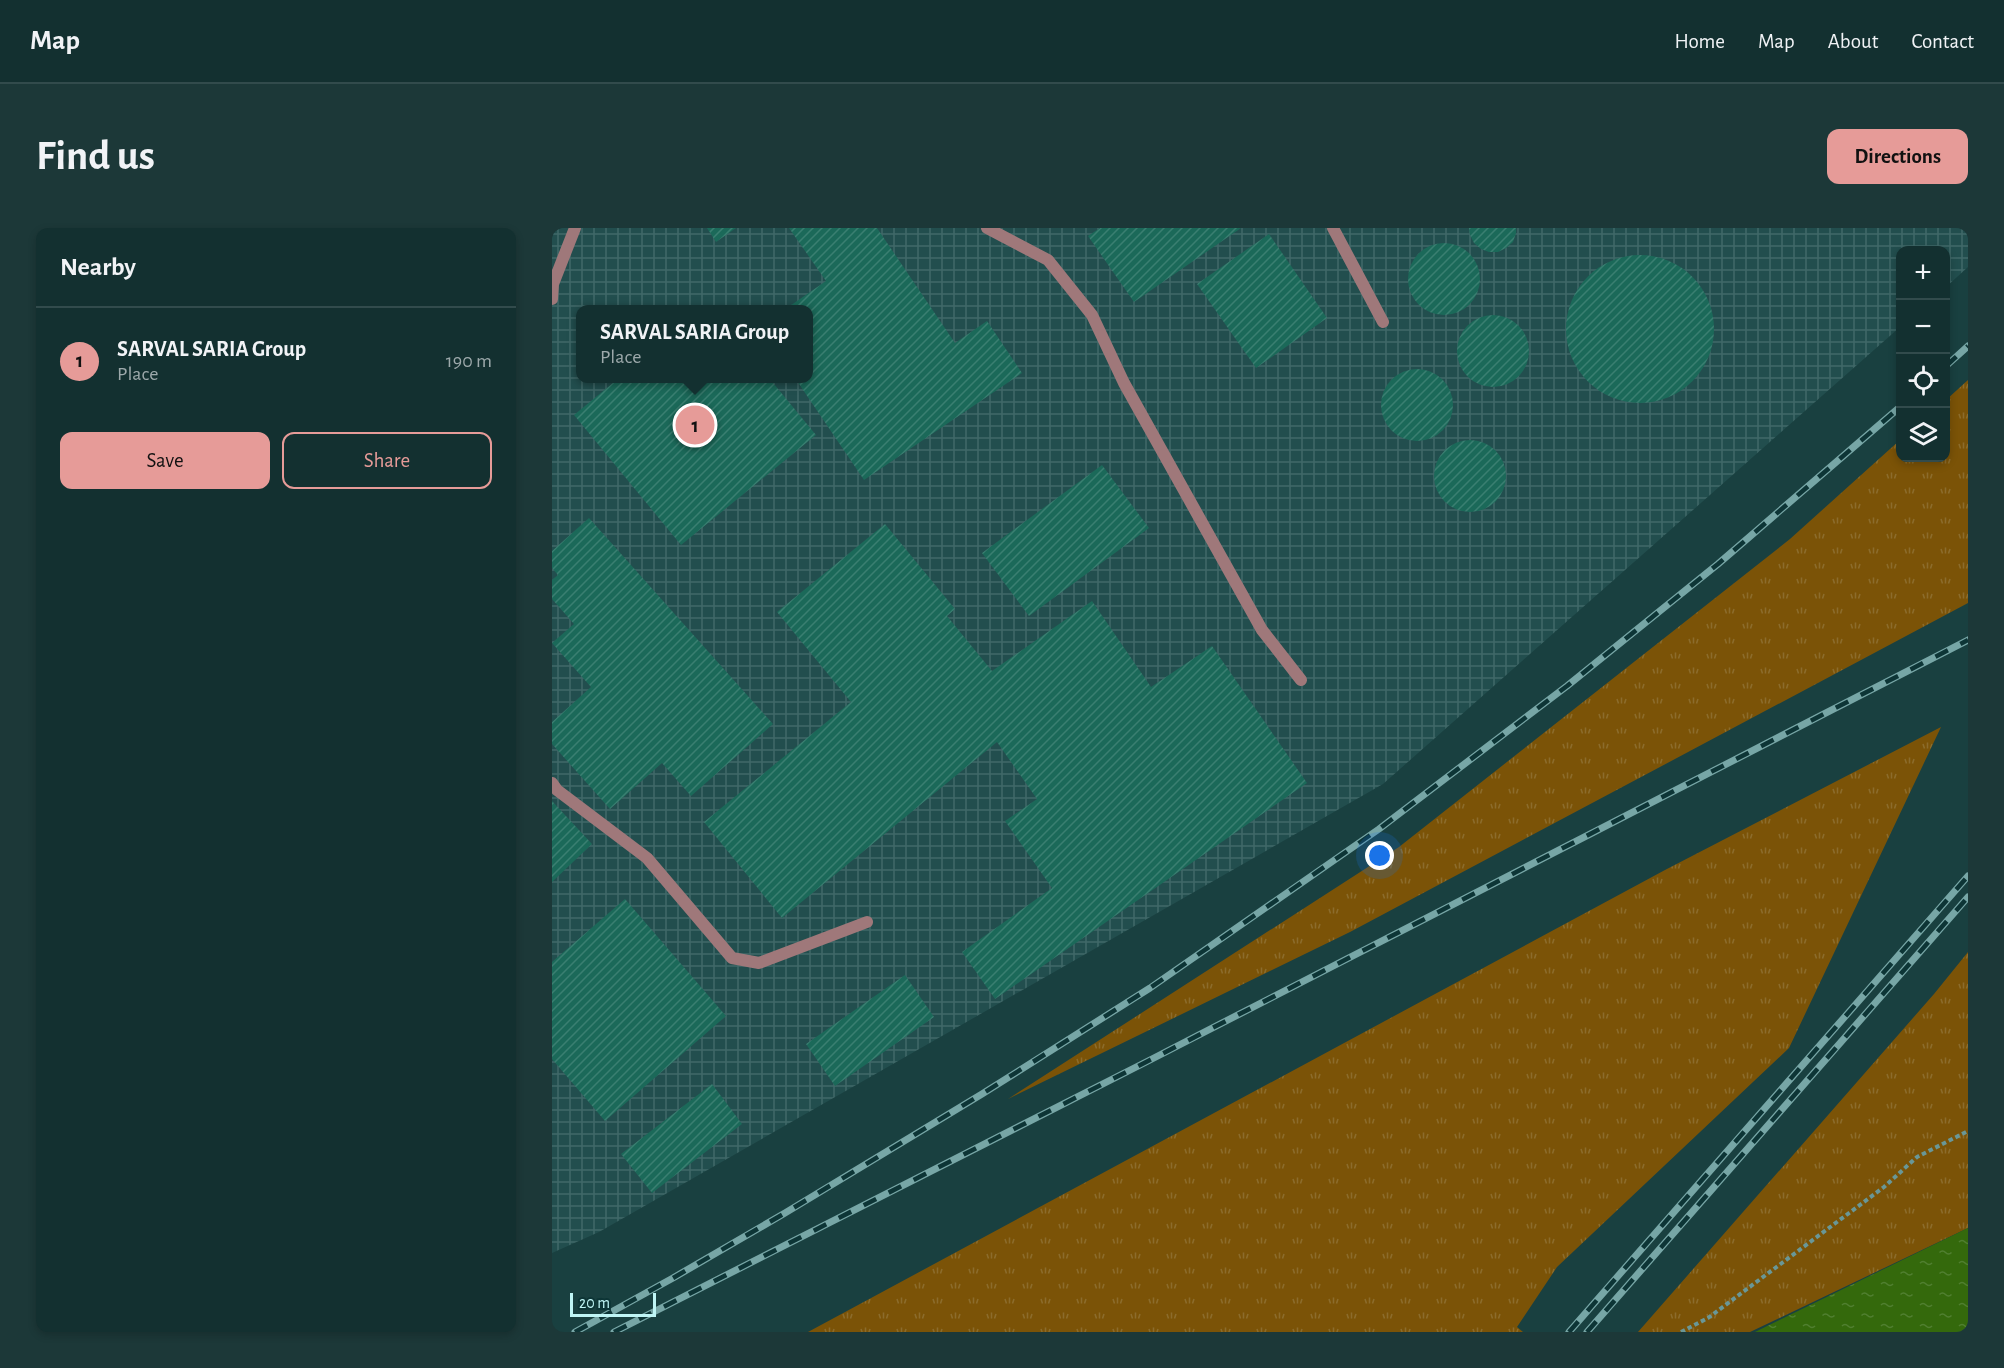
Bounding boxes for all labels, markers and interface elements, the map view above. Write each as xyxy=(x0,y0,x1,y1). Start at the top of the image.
text: Map xyxy=(30,27,80,55)
text: Home xyxy=(1674,31,1725,52)
text: Map xyxy=(1758,31,1795,52)
text: About xyxy=(1828,31,1878,52)
text: Contact xyxy=(1911,31,1974,52)
button: Directions xyxy=(1827,129,1968,184)
text: Find us xyxy=(36,135,155,177)
map controls xyxy=(1896,246,1950,462)
button: + xyxy=(1896,246,1950,300)
text: Nearby xyxy=(60,254,136,280)
button: − xyxy=(1896,300,1950,354)
popup xyxy=(576,305,813,383)
text: SARVAL SARIA Group xyxy=(600,321,789,343)
text: SARVAL SARIA Group xyxy=(117,338,306,360)
text: Place xyxy=(600,347,641,367)
text: 1 xyxy=(76,351,83,371)
text: 190 m xyxy=(446,351,492,371)
button: locate xyxy=(1896,354,1950,408)
text: Place xyxy=(117,364,158,384)
pin: 1 xyxy=(676,402,714,448)
button: layers xyxy=(1896,408,1950,462)
button: Save xyxy=(60,432,270,489)
button: Share xyxy=(282,432,492,489)
your location xyxy=(1365,841,1394,870)
scale bar xyxy=(570,1290,656,1318)
text: 20 m xyxy=(579,1295,610,1311)

